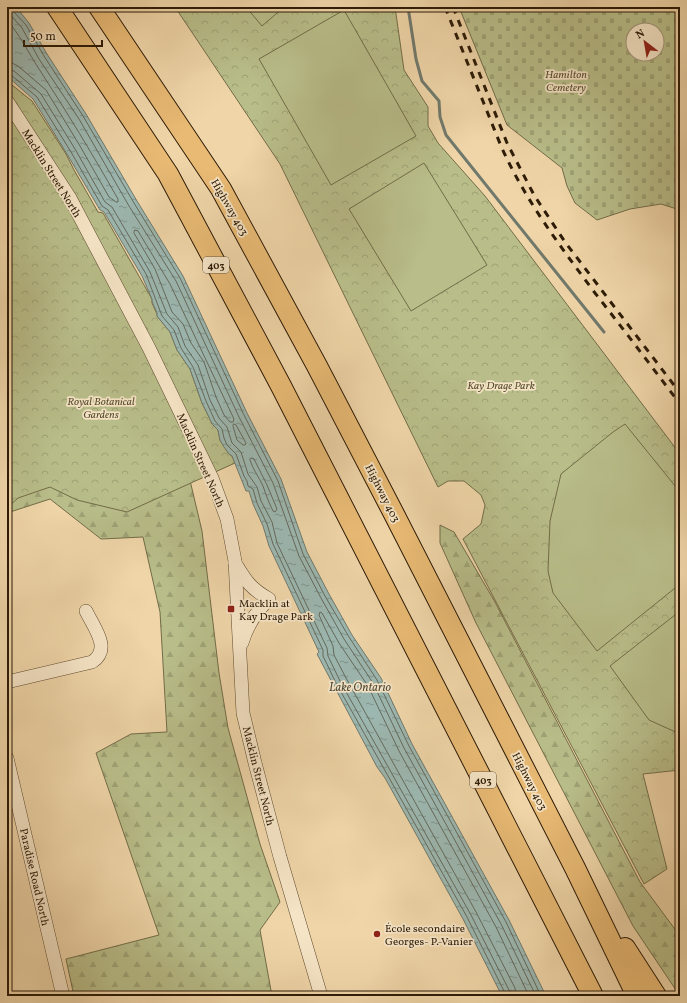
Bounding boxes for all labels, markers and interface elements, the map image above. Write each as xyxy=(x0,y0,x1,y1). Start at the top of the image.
scale bar xyxy=(24,22,102,48)
north arrow xyxy=(625,22,665,62)
text: N xyxy=(633,26,648,43)
text: 50 m xyxy=(30,29,56,45)
park label: Hamilton Cemetery xyxy=(545,68,587,96)
street label: Macklin Street North xyxy=(17,127,84,221)
street label: Highway 403 xyxy=(206,177,251,239)
road number: 403 xyxy=(203,257,229,273)
park label: Kay Drage Park xyxy=(467,379,535,394)
park label: Royal Botanical Gardens xyxy=(67,395,135,423)
street label: Macklin Street North xyxy=(172,411,227,511)
street label: Highway 403 xyxy=(361,462,403,526)
place label: Macklin at Kay Drage Park xyxy=(239,597,313,625)
marker: Macklin at Kay Drage Park xyxy=(226,604,236,614)
water label: Lake Ontario xyxy=(329,680,391,696)
street label: Macklin Street North xyxy=(238,725,277,828)
street label: Highway 403 xyxy=(508,750,550,814)
road number: 403 xyxy=(470,772,496,788)
street label: Paradise Road North xyxy=(15,827,52,928)
place label: École secondaire Georges- P.-Vanier xyxy=(385,922,473,950)
marker: École secondaire Georges- P.-Vanier xyxy=(372,929,382,939)

